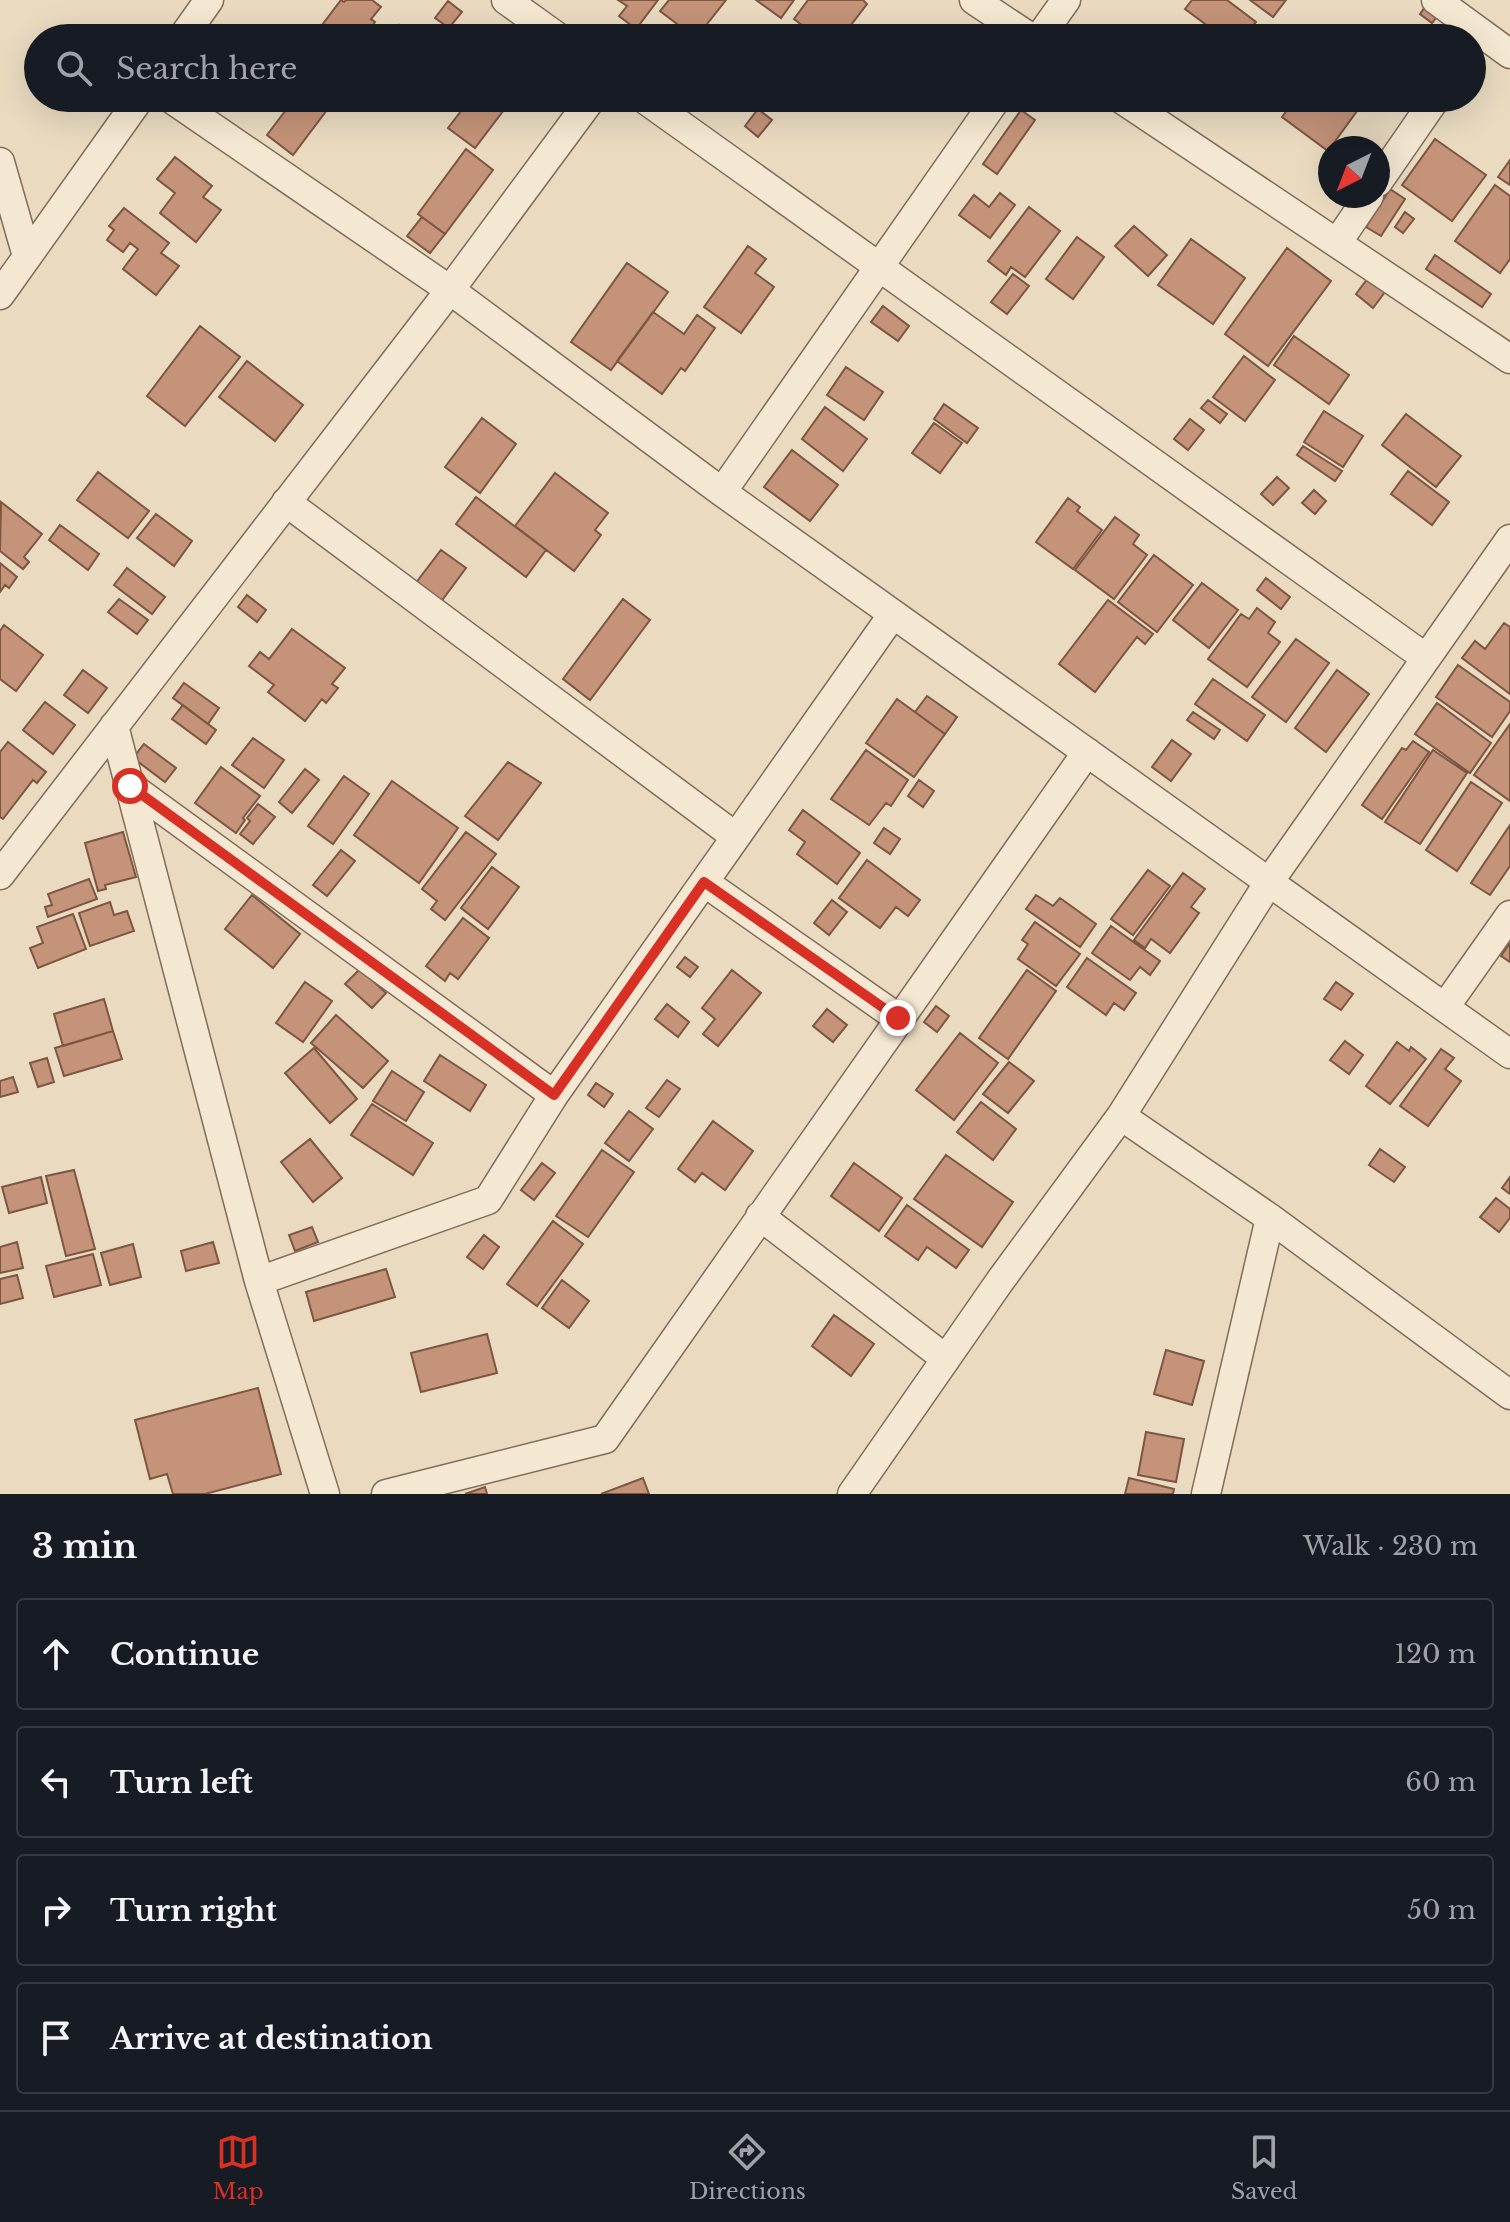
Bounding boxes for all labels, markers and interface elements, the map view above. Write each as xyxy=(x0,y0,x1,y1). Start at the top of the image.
search box xyxy=(24,24,1486,112)
icon: search xyxy=(52,46,96,90)
text: Search here xyxy=(116,50,297,87)
north arrow xyxy=(1318,136,1390,208)
route start xyxy=(112,768,148,804)
route end xyxy=(880,1000,916,1036)
text: 3 min xyxy=(32,1525,137,1567)
text: Walk · 230 m xyxy=(1303,1530,1478,1562)
icon: ahead xyxy=(34,1632,78,1676)
text: Continue xyxy=(110,1636,259,1673)
text: 120 m xyxy=(1394,1638,1476,1670)
icon: left xyxy=(34,1760,78,1804)
text: Turn left xyxy=(110,1764,253,1801)
text: 60 m xyxy=(1405,1766,1476,1798)
icon: right xyxy=(34,1888,78,1932)
text: Turn right xyxy=(110,1892,277,1929)
text: 50 m xyxy=(1407,1894,1476,1926)
icon: arrive xyxy=(34,2016,78,2060)
text: Arrive at destination xyxy=(110,2020,433,2057)
tab: Map xyxy=(213,2130,264,2205)
tab: Directions xyxy=(689,2130,806,2205)
tab: Saved xyxy=(1231,2130,1297,2205)

